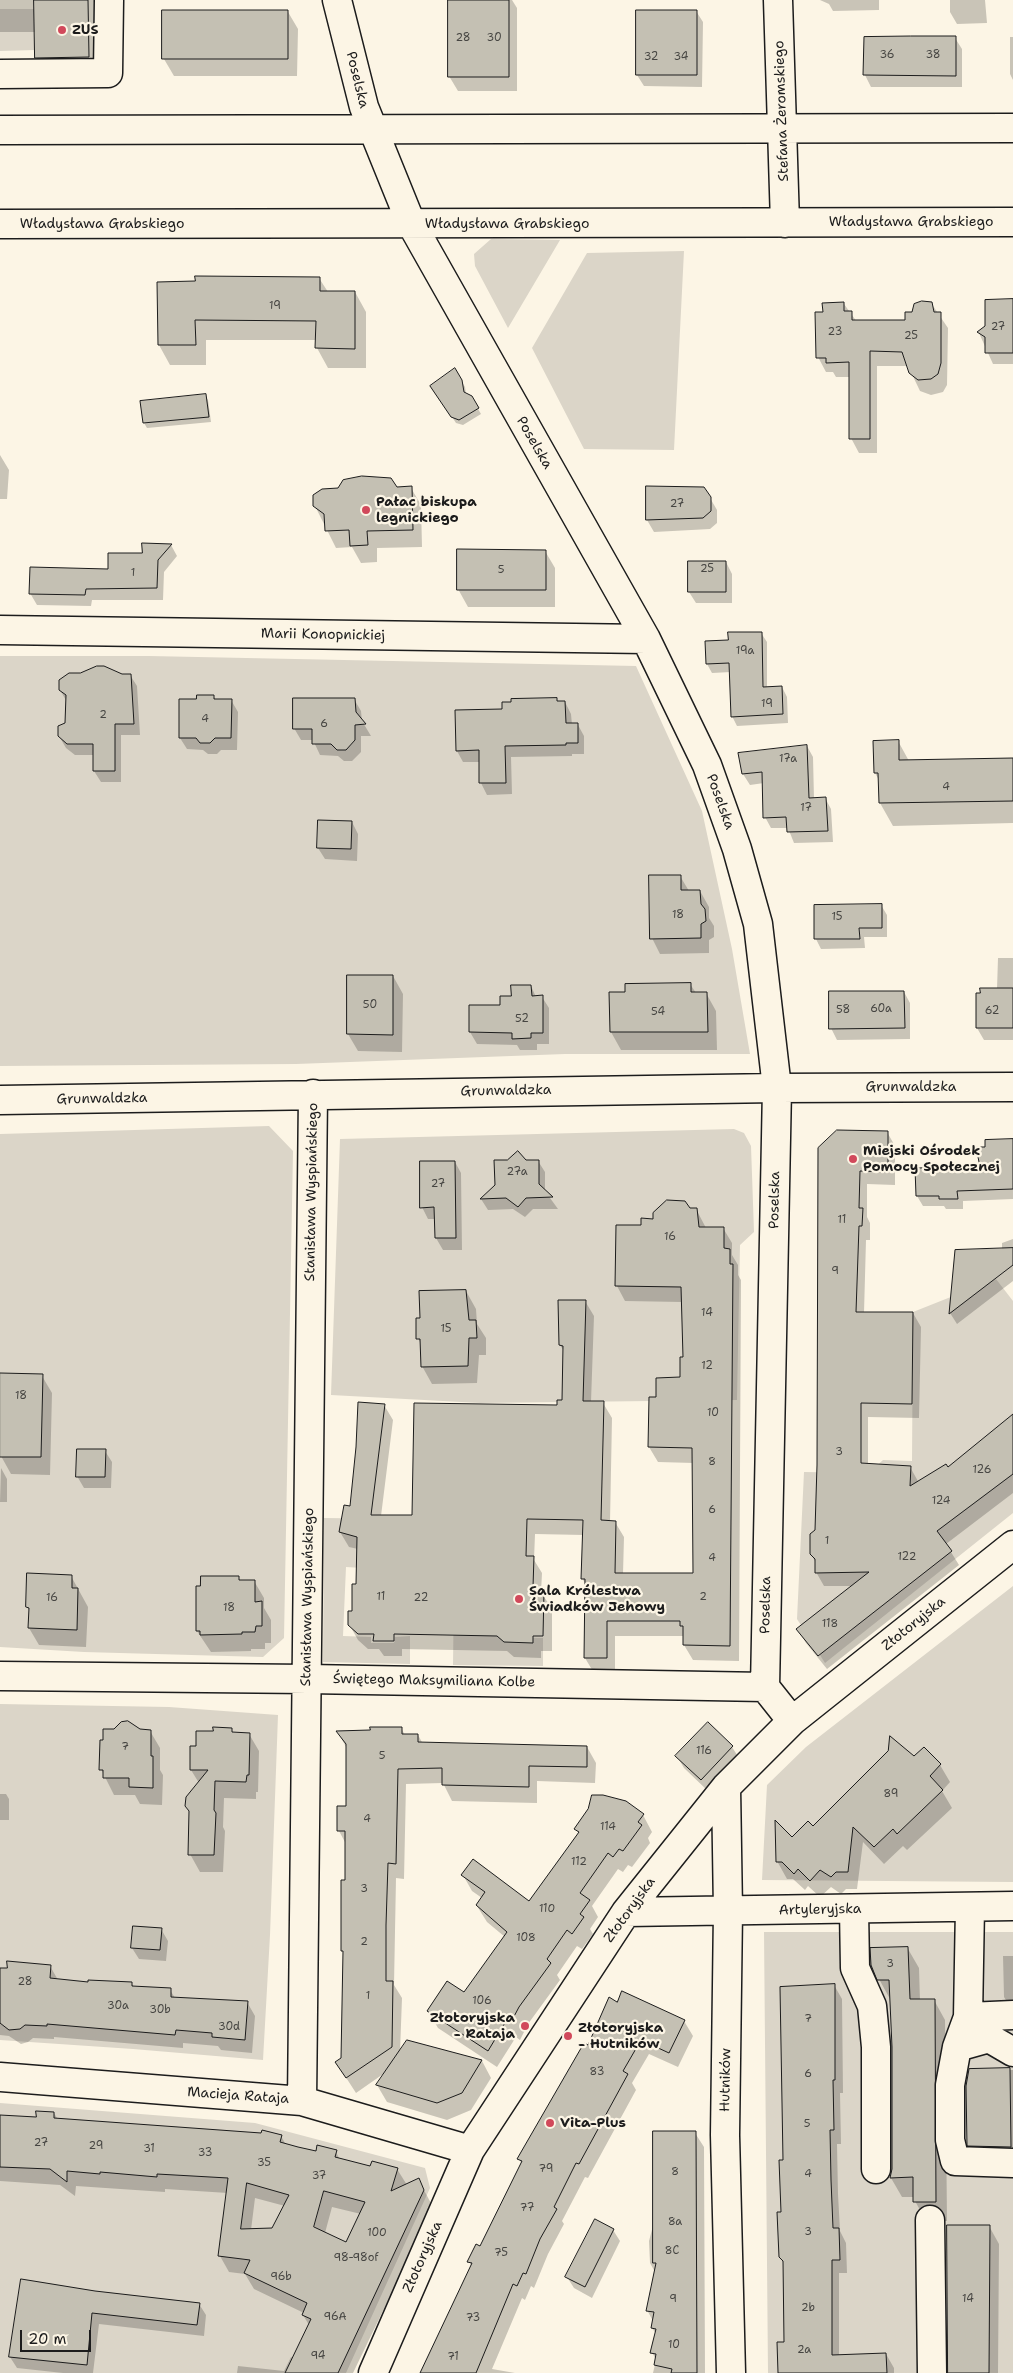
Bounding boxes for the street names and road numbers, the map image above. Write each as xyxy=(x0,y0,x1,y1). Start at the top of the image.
street label: Stefana Żeromskiego xyxy=(771,40,793,182)
street label: Poselska xyxy=(342,50,372,110)
street label: Władysława Grabskiego xyxy=(829,214,993,230)
street label: Władysława Grabskiego xyxy=(20,216,184,232)
street label: Władysława Grabskiego xyxy=(425,216,589,232)
street label: Poselska xyxy=(512,414,556,472)
street label: Marii Konopnickiej xyxy=(261,626,385,644)
street label: Poselska xyxy=(702,772,738,832)
street label: Grunwaldzka xyxy=(866,1079,956,1095)
street label: Grunwaldzka xyxy=(460,1082,552,1100)
street label: Grunwaldzka xyxy=(56,1090,148,1108)
street label: Stanisława Wyspiańskiego xyxy=(302,1102,322,1282)
street label: Poselska xyxy=(766,1171,784,1229)
street label: Stanisława Wyspiańskiego xyxy=(298,1507,318,1687)
street label: Poselska xyxy=(757,1576,775,1634)
street label: Złotoryjska xyxy=(879,1593,949,1655)
street label: Świętego Maksymiliana Kolbe xyxy=(333,1671,535,1691)
street label: Złotoryjska xyxy=(601,1874,659,1946)
street label: Artyleryjska xyxy=(778,1901,862,1919)
street label: Hutników xyxy=(717,2048,735,2112)
street label: Macieja Rataja xyxy=(187,2084,289,2108)
street label: Złotoryjska xyxy=(400,2219,446,2295)

